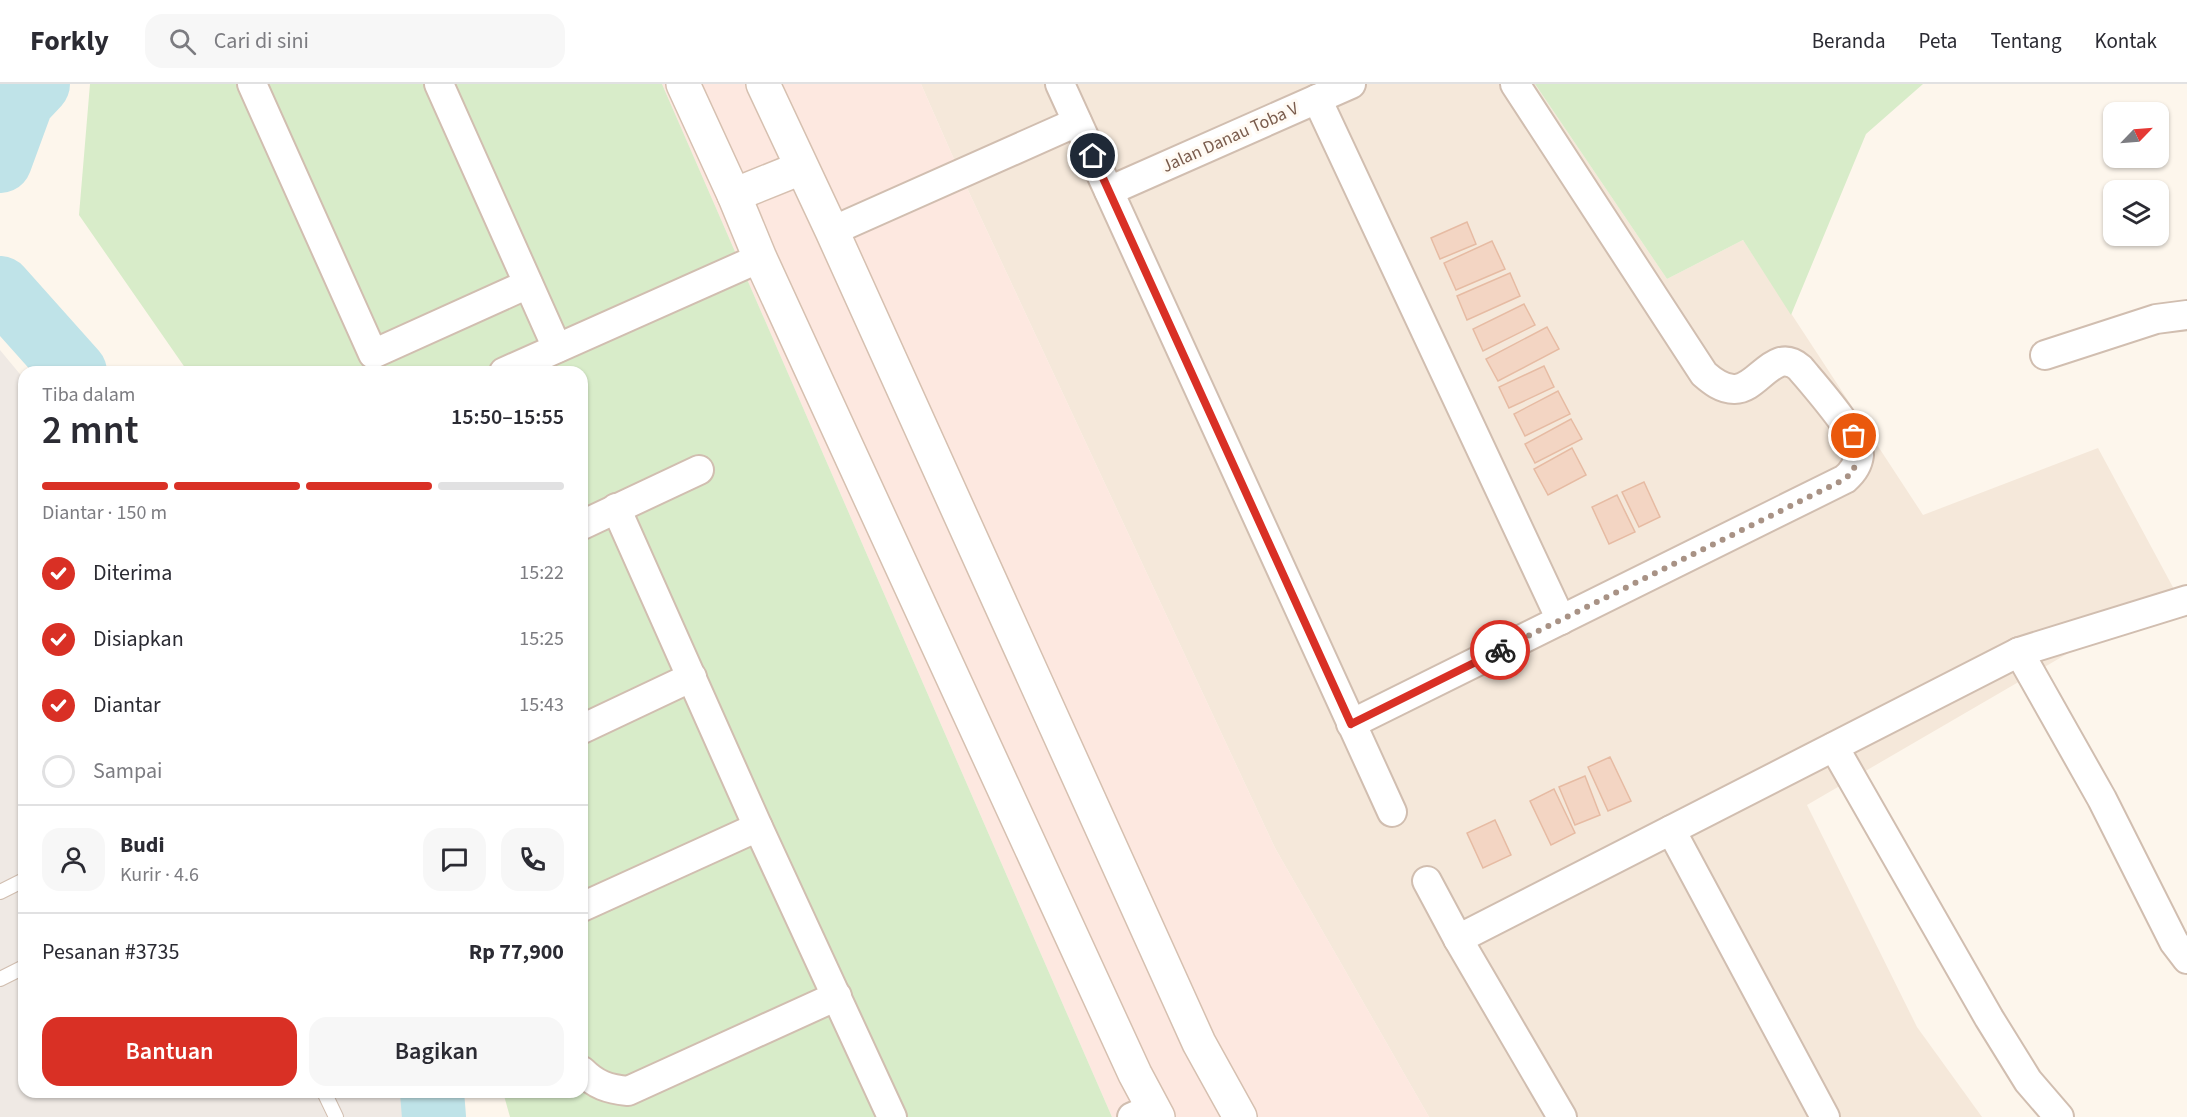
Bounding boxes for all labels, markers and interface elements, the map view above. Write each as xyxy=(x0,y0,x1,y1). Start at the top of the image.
search box xyxy=(145,14,565,68)
text: Forkly xyxy=(30,21,109,61)
icon: search xyxy=(166,25,199,58)
text: Cari di sini xyxy=(214,25,309,57)
text: Beranda xyxy=(1812,26,1886,56)
text: Peta xyxy=(1919,26,1957,56)
text: Tentang xyxy=(1990,26,2061,56)
text: Kontak xyxy=(2094,26,2157,56)
street label: Jalan Danau Toba V xyxy=(1158,96,1303,179)
north arrow xyxy=(2103,102,2169,168)
map controls xyxy=(2103,102,2169,246)
pin xyxy=(1067,130,1118,181)
icon: home xyxy=(1076,139,1109,172)
button: layers xyxy=(2103,180,2169,246)
text: Tiba dalam xyxy=(42,381,135,409)
text: 15:50–15:55 xyxy=(451,401,564,433)
text: 2 mnt xyxy=(42,403,139,459)
pin xyxy=(1828,410,1879,461)
icon: bag xyxy=(1837,419,1870,452)
text: Diantar · 150 m xyxy=(42,499,167,527)
icon: check xyxy=(42,557,75,590)
text: Diterima xyxy=(93,557,172,589)
text: 15:22 xyxy=(519,559,564,587)
courier xyxy=(1470,620,1530,680)
icon: check xyxy=(42,623,75,656)
text: Disiapkan xyxy=(93,623,184,655)
text: 15:25 xyxy=(519,625,564,653)
icon: bike xyxy=(1484,634,1517,667)
icon: check xyxy=(42,689,75,722)
text: Diantar xyxy=(93,689,161,721)
text: 15:43 xyxy=(519,691,564,719)
text: Sampai xyxy=(93,755,162,787)
button: person xyxy=(42,828,105,891)
button: chat xyxy=(423,828,486,891)
button: phone xyxy=(501,828,564,891)
text: Budi xyxy=(120,829,164,861)
text: Kurir · 4.6 xyxy=(120,861,199,889)
text: Pesanan #3735 xyxy=(42,936,179,968)
text: Rp 77,900 xyxy=(469,936,564,968)
button: Bantuan xyxy=(42,1017,297,1086)
button: Bagikan xyxy=(309,1017,564,1086)

